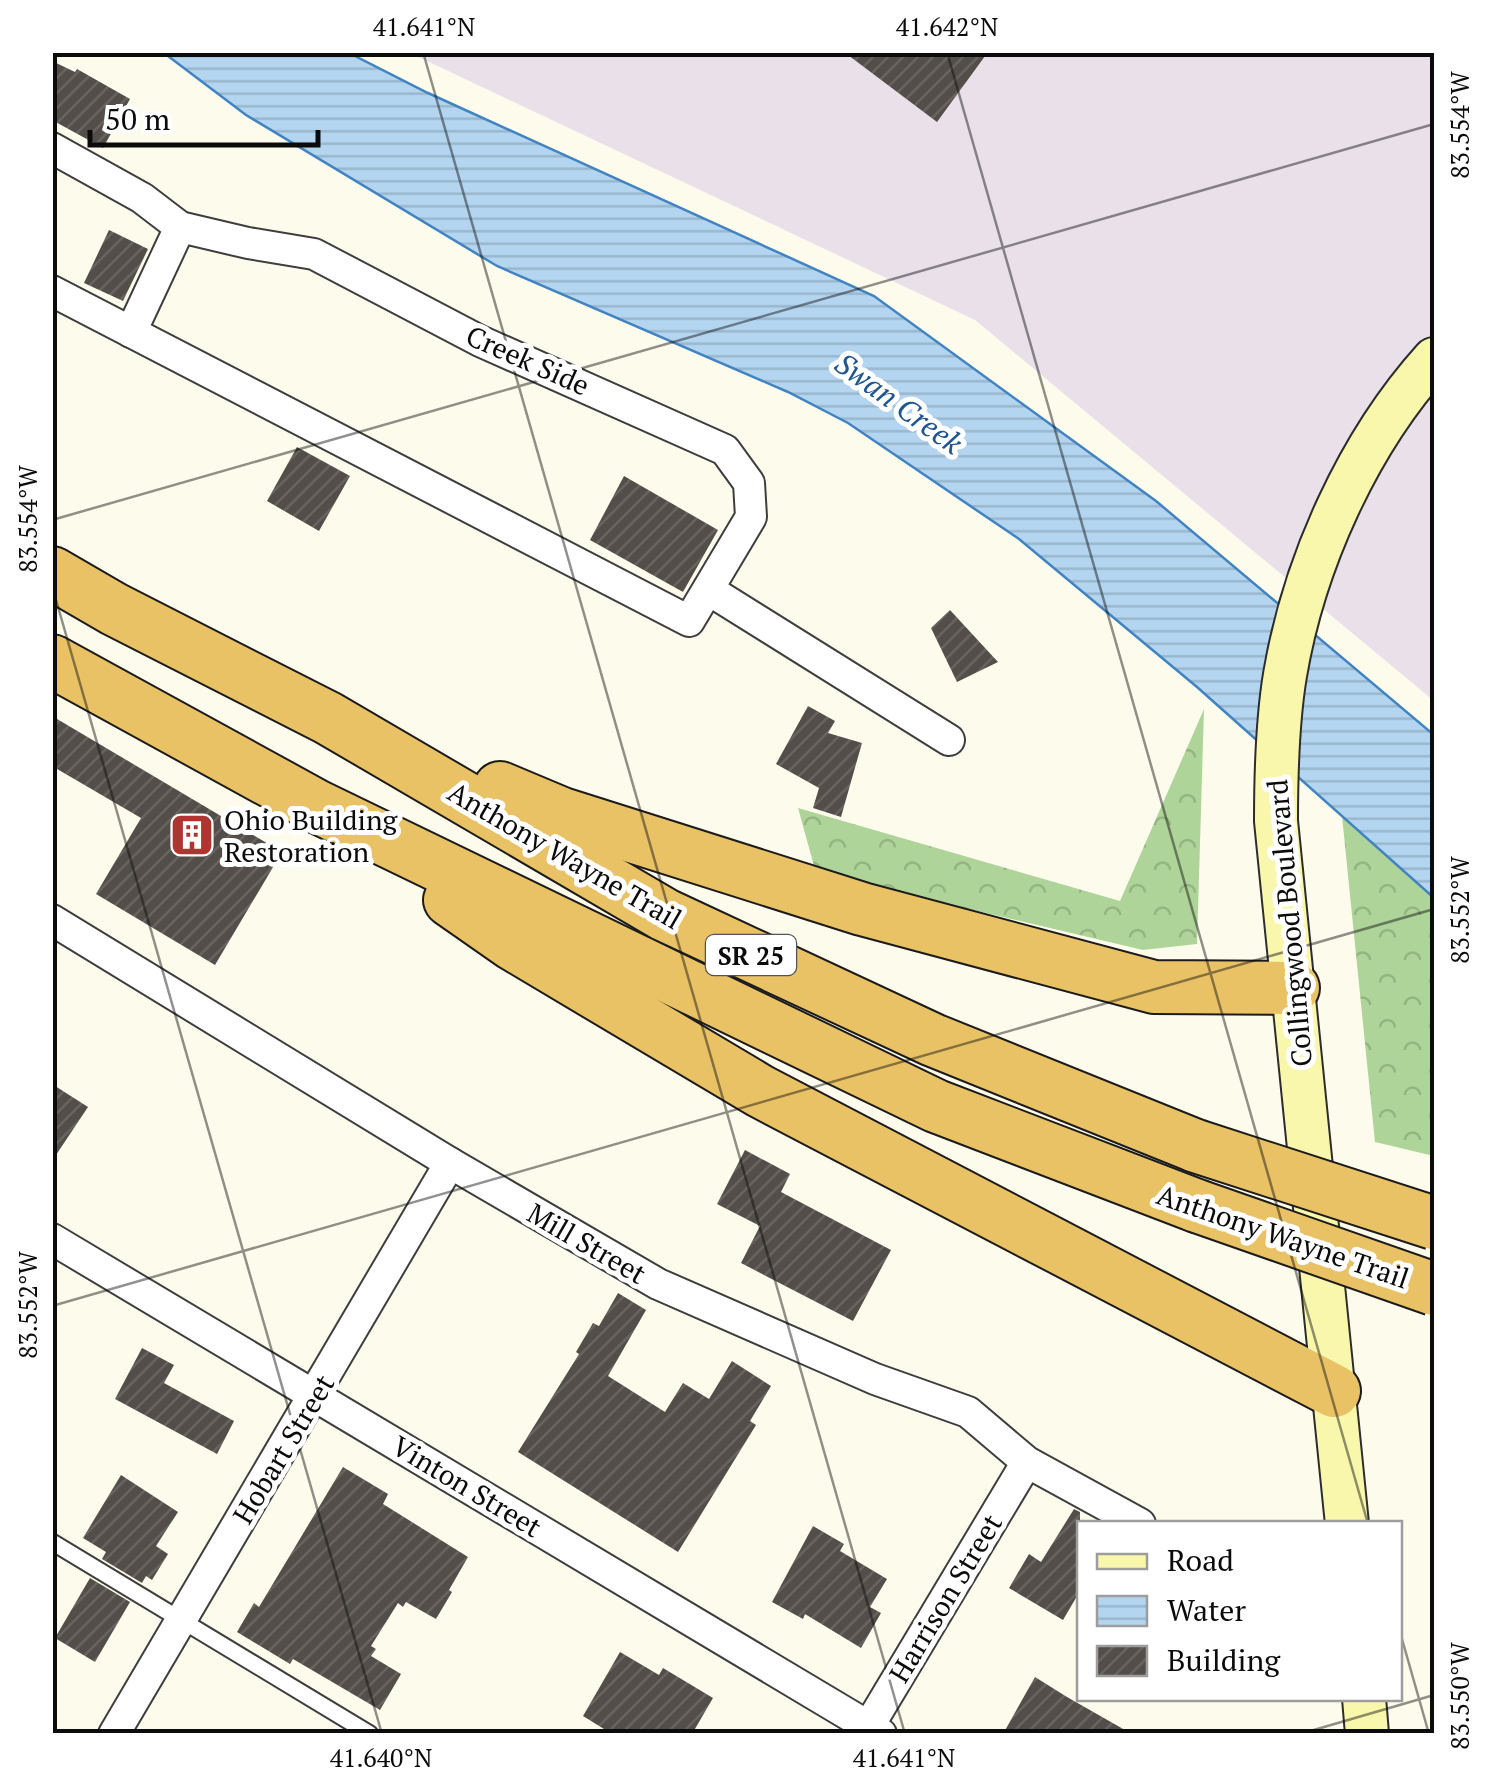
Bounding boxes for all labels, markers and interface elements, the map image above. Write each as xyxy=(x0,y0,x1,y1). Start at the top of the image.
text: 41.641°N xyxy=(373,10,475,43)
text: 41.642°N xyxy=(896,10,998,43)
text: 83.554°W xyxy=(1443,71,1476,179)
scale bar xyxy=(90,85,318,147)
text: 50 m xyxy=(105,99,170,139)
street label: Creek Side xyxy=(461,316,595,404)
water label: Swan Creek xyxy=(827,343,971,463)
text: 83.554°W xyxy=(11,465,44,573)
street label: Anthony Wayne Trail xyxy=(441,773,689,937)
street label: Collingwood Boulevard xyxy=(1258,778,1320,1068)
place label: Ohio Building Restoration xyxy=(224,801,399,870)
building icon: Ohio Building Restoration xyxy=(169,812,215,858)
text: 83.552°W xyxy=(1443,856,1476,964)
road number: SR 25 xyxy=(706,935,796,975)
street label: Anthony Wayne Trail xyxy=(1152,1176,1414,1296)
street label: Mill Street xyxy=(521,1194,654,1292)
text: 83.552°W xyxy=(11,1251,44,1359)
street label: Hobart Street xyxy=(224,1367,342,1530)
street label: Vinton Street xyxy=(385,1427,549,1545)
street label: Harrison Street xyxy=(880,1506,1010,1689)
legend xyxy=(1077,1521,1402,1701)
text: Road xyxy=(1167,1540,1234,1580)
text: Water xyxy=(1167,1590,1246,1630)
text: Building xyxy=(1167,1640,1281,1680)
text: 83.550°W xyxy=(1443,1642,1476,1750)
text: 41.640°N xyxy=(330,1741,432,1774)
text: 41.641°N xyxy=(853,1741,955,1774)

